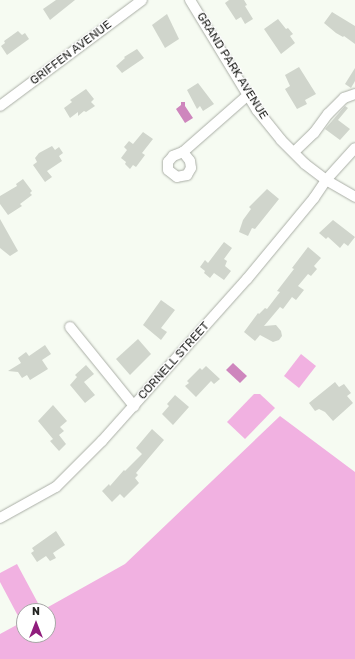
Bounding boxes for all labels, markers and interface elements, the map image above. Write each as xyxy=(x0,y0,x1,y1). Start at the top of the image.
street label: GRAND PARK AVENUE xyxy=(193,10,271,122)
street label: GRIFFEN AVENUE xyxy=(27,18,115,88)
street label: CORNELL STREET xyxy=(135,319,213,403)
north arrow xyxy=(16,603,56,643)
text: N xyxy=(32,605,40,618)

